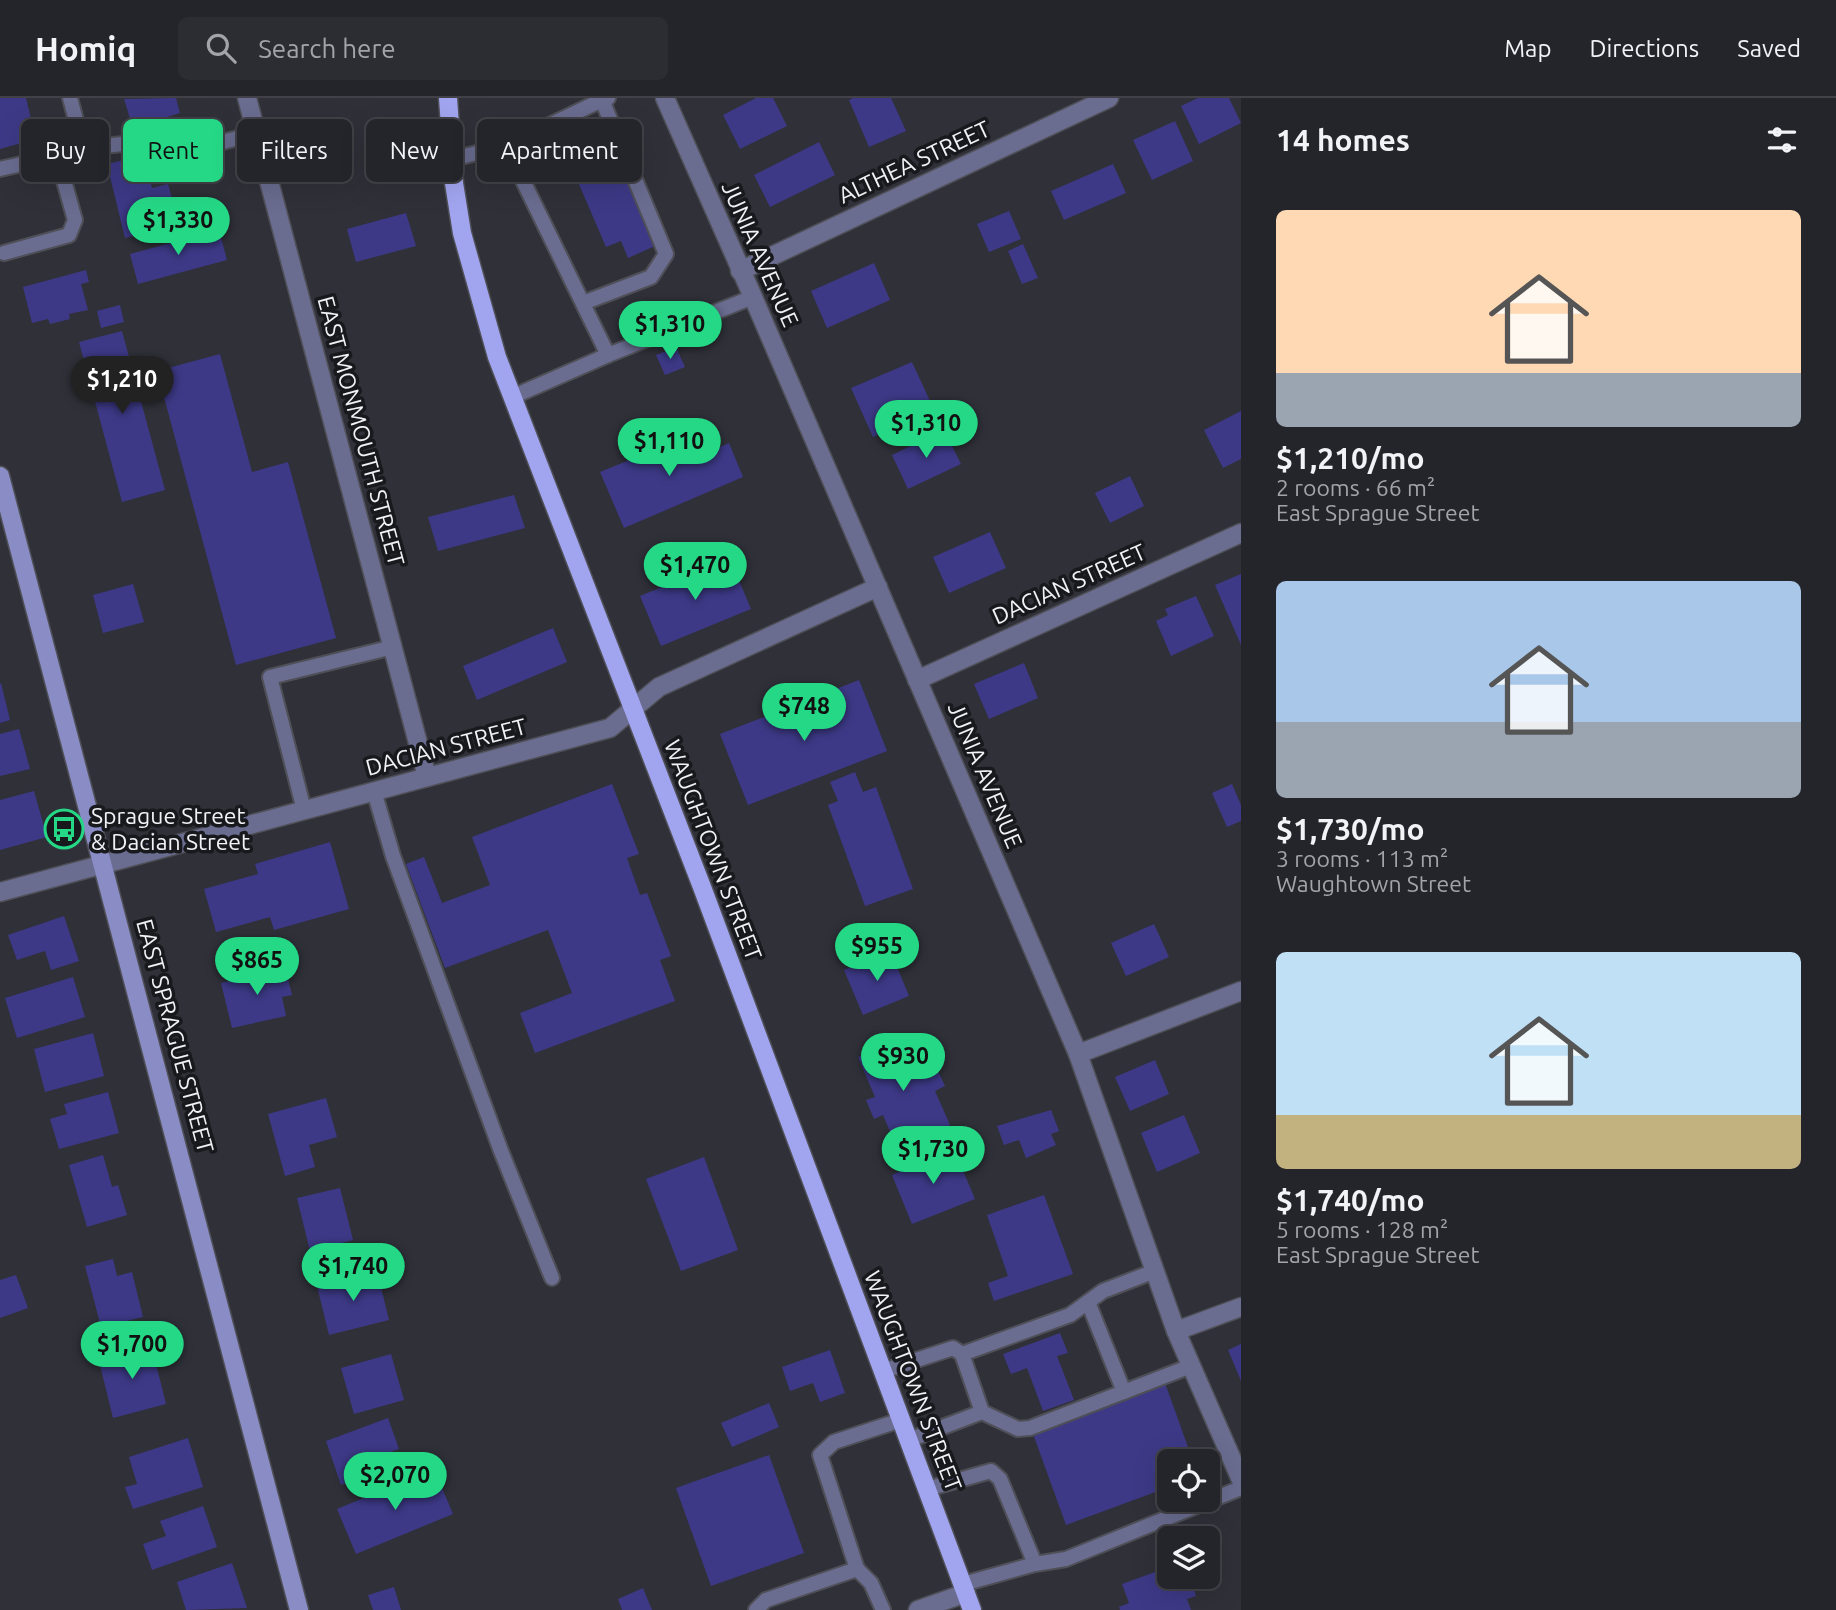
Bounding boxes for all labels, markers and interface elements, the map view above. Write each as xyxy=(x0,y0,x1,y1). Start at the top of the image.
search box xyxy=(178,17,668,80)
icon: search xyxy=(202,29,240,67)
text: Homiq xyxy=(35,30,136,67)
text: Search here xyxy=(258,34,396,63)
text: Map xyxy=(1504,35,1551,62)
text: Directions xyxy=(1589,35,1699,62)
text: Saved xyxy=(1737,35,1801,62)
street label: ALTHEA STREET xyxy=(834,115,994,208)
chip: Buy xyxy=(21,119,109,182)
chip: Rent xyxy=(123,119,223,182)
chip: Filters xyxy=(237,119,352,182)
chip: New xyxy=(366,119,463,182)
chip: Apartment xyxy=(477,119,642,182)
icon: filters xyxy=(1763,121,1801,159)
text: 14 homes xyxy=(1276,123,1410,157)
street label: JUNIA AVENUE xyxy=(717,178,804,330)
pin: $1,330 xyxy=(121,198,235,257)
text: $1,330 xyxy=(143,207,213,232)
icon: home xyxy=(1476,256,1602,382)
street label: EAST MONMOUTH STREET xyxy=(313,293,410,569)
pin: $1,310 xyxy=(613,302,727,361)
text: $1,310 xyxy=(635,311,705,336)
pin: $1,210 xyxy=(65,356,179,416)
text: $1,210 xyxy=(87,366,157,391)
pin: $1,310 xyxy=(869,400,983,460)
text: $1,310 xyxy=(891,410,961,435)
pin: $1,110 xyxy=(612,418,726,478)
text: $1,110 xyxy=(634,428,704,453)
text: $1,210/mo xyxy=(1276,441,1425,475)
text: 2 rooms · 66 m² xyxy=(1276,475,1435,500)
text: East Sprague Street xyxy=(1276,500,1480,525)
street label: DACIAN STREET xyxy=(988,538,1149,629)
pin: $1,470 xyxy=(638,542,752,602)
text: $1,470 xyxy=(660,552,730,577)
icon: home xyxy=(1476,627,1602,753)
pin: $748 xyxy=(763,684,845,743)
text: $748 xyxy=(778,693,830,718)
street label: JUNIA AVENUE xyxy=(944,698,1027,851)
street label: DACIAN STREET xyxy=(363,713,529,780)
street label: WAUGHTOWN STREET xyxy=(660,736,767,964)
place label: Sprague Street & Dacian Street xyxy=(91,803,250,854)
bus stop icon: Sprague Street & Dacian Street xyxy=(43,808,85,850)
text: $1,730/mo xyxy=(1276,812,1425,846)
text: 3 rooms · 113 m² xyxy=(1276,846,1448,871)
text: Waughtown Street xyxy=(1276,871,1471,896)
street label: EAST SPRAGUE STREET xyxy=(132,916,219,1156)
pin: $955 xyxy=(836,924,918,983)
text: $955 xyxy=(851,933,903,958)
pin: $865 xyxy=(216,937,298,997)
text: $865 xyxy=(231,947,283,972)
icon: home xyxy=(1476,998,1602,1124)
pin: $930 xyxy=(862,1034,944,1093)
text: $930 xyxy=(877,1043,929,1068)
pin: $1,730 xyxy=(876,1126,990,1186)
text: $1,730 xyxy=(898,1136,968,1161)
text: $1,740/mo xyxy=(1276,1183,1425,1217)
text: 5 rooms · 128 m² xyxy=(1276,1217,1448,1242)
text: East Sprague Street xyxy=(1276,1242,1480,1267)
pin: $1,740 xyxy=(296,1244,410,1303)
text: $1,740 xyxy=(318,1253,388,1278)
street label: WAUGHTOWN STREET xyxy=(860,1267,967,1495)
pin: $1,700 xyxy=(75,1322,189,1381)
text: $1,700 xyxy=(97,1331,167,1356)
map controls xyxy=(1157,1449,1220,1589)
button: locate xyxy=(1157,1449,1220,1512)
pin: $2,070 xyxy=(338,1452,452,1512)
text: $2,070 xyxy=(360,1462,430,1487)
button: layers xyxy=(1157,1526,1220,1589)

